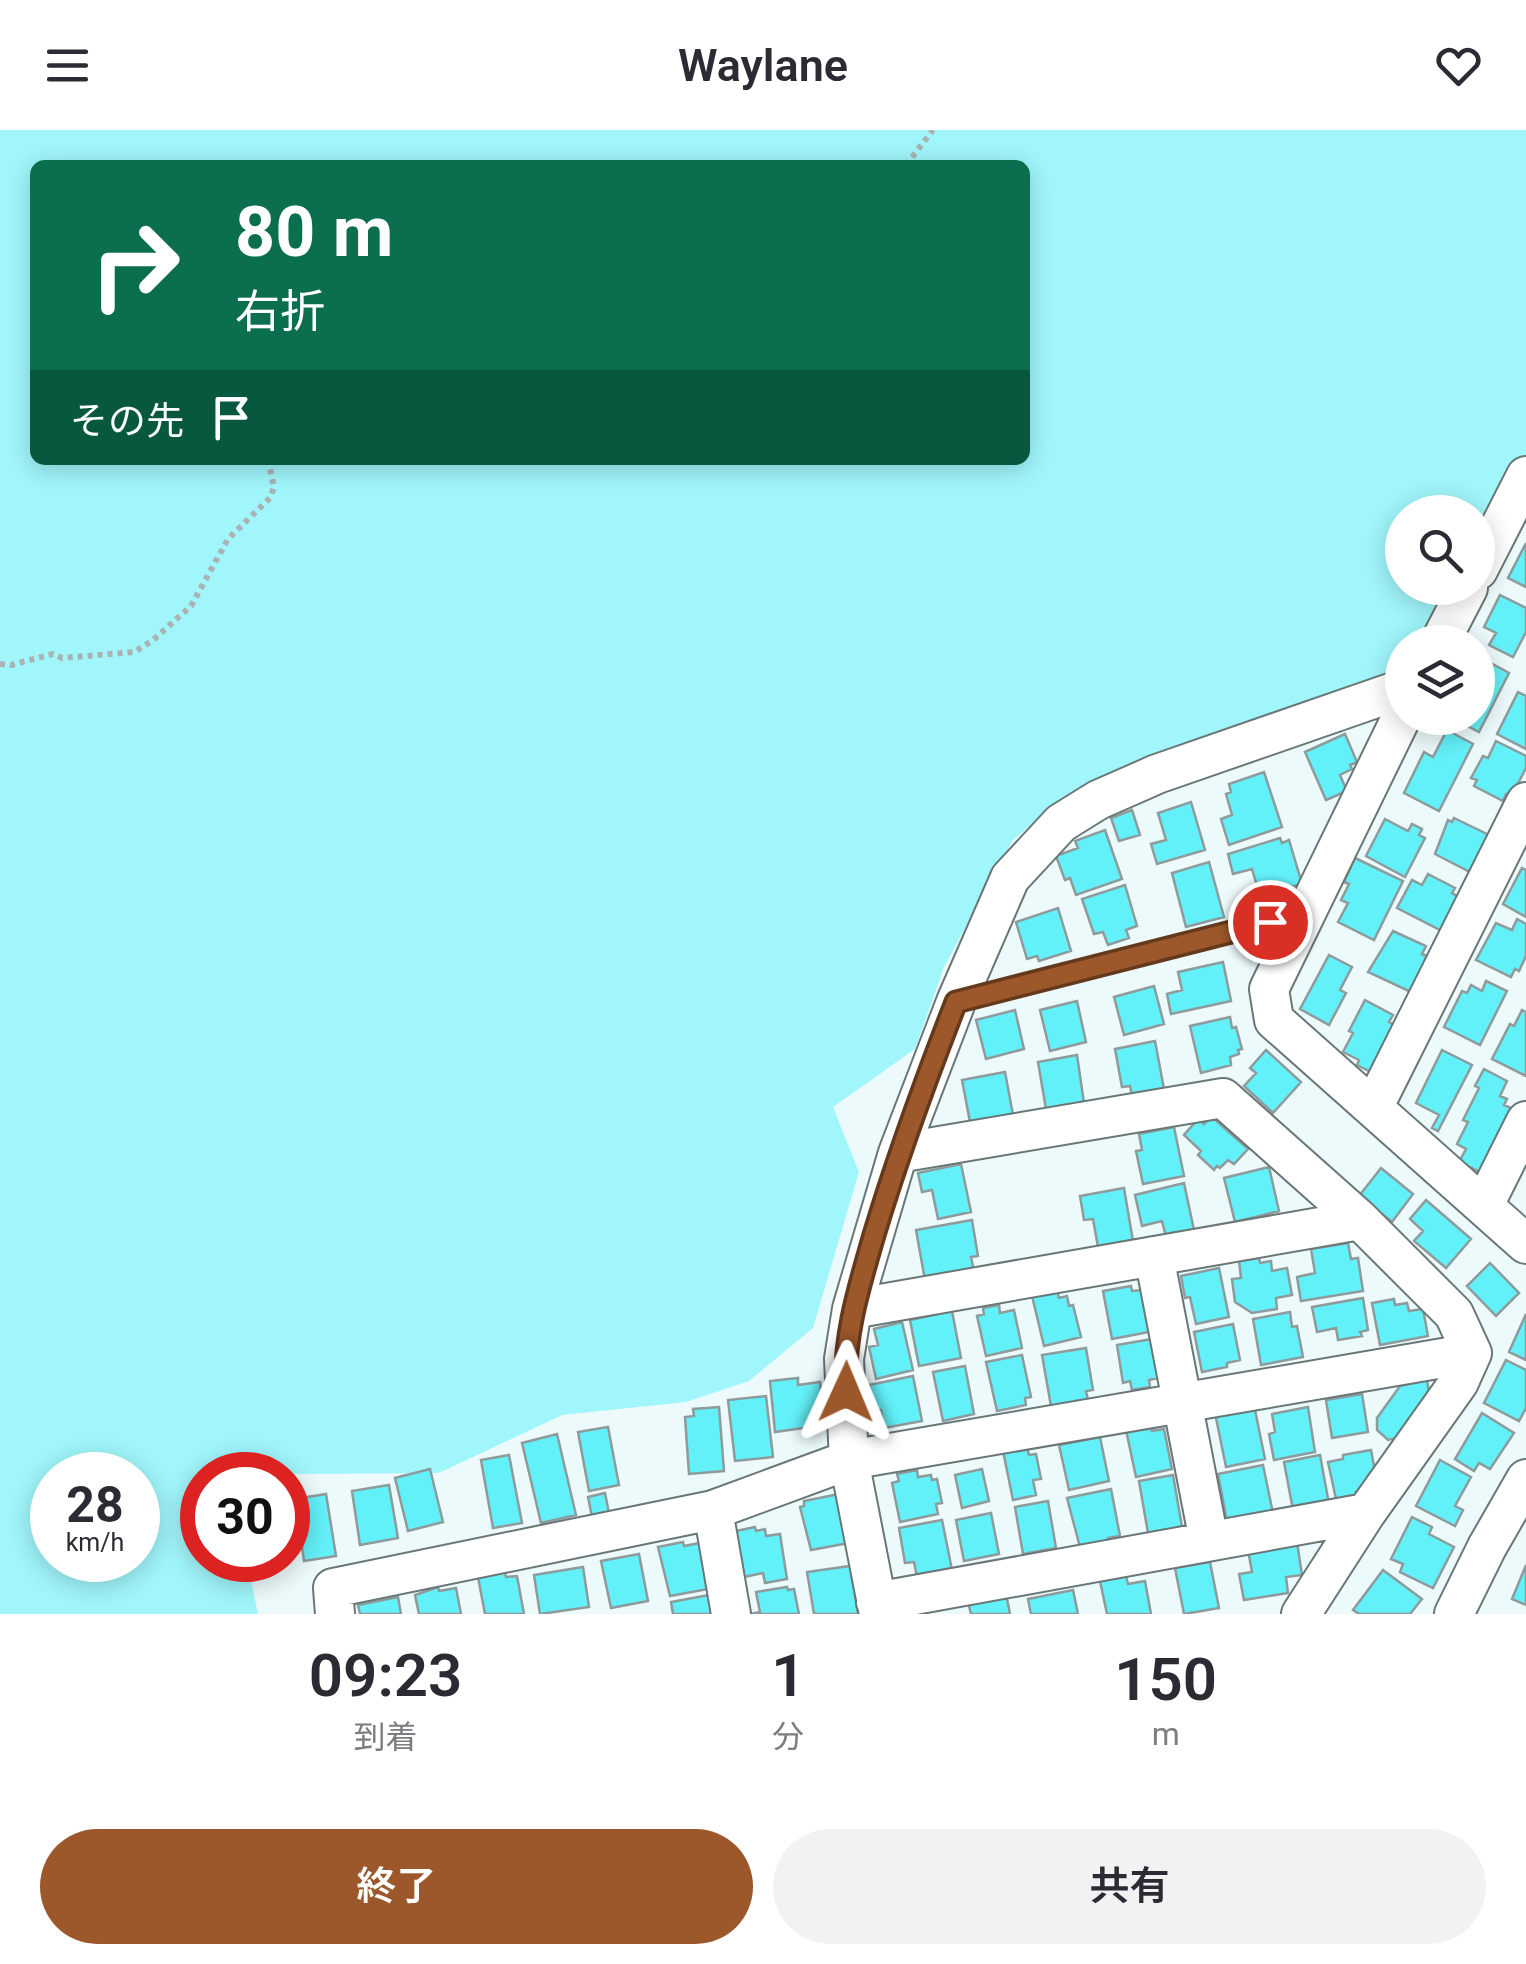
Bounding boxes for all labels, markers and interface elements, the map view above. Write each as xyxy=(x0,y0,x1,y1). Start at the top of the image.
icon: menu xyxy=(40,38,95,93)
icon: heart xyxy=(1431,38,1486,93)
text: Waylane xyxy=(678,39,848,92)
text: 80 m xyxy=(235,191,393,273)
icon: right xyxy=(70,200,200,330)
text: 右折 xyxy=(235,285,325,338)
icon: arrive xyxy=(204,390,259,445)
text: その先 xyxy=(70,399,184,443)
map controls xyxy=(1385,495,1495,735)
button: search xyxy=(1385,495,1495,605)
button: layers xyxy=(1385,625,1495,735)
pin xyxy=(1228,880,1313,965)
icon: arrive xyxy=(1243,895,1298,950)
position arrow xyxy=(794,1340,898,1444)
speed limit sign: 30 xyxy=(180,1452,310,1582)
text: 28 xyxy=(66,1476,124,1534)
text: km/h xyxy=(66,1528,124,1557)
text: 09:23 xyxy=(309,1640,462,1711)
text: 1 xyxy=(771,1640,805,1711)
text: 150 xyxy=(1114,1644,1217,1715)
text: m xyxy=(1152,1715,1180,1753)
text: 到着 xyxy=(354,1718,418,1756)
text: 分 xyxy=(772,1718,804,1756)
button: 終了 xyxy=(40,1829,753,1944)
button: 共有 xyxy=(773,1829,1486,1944)

